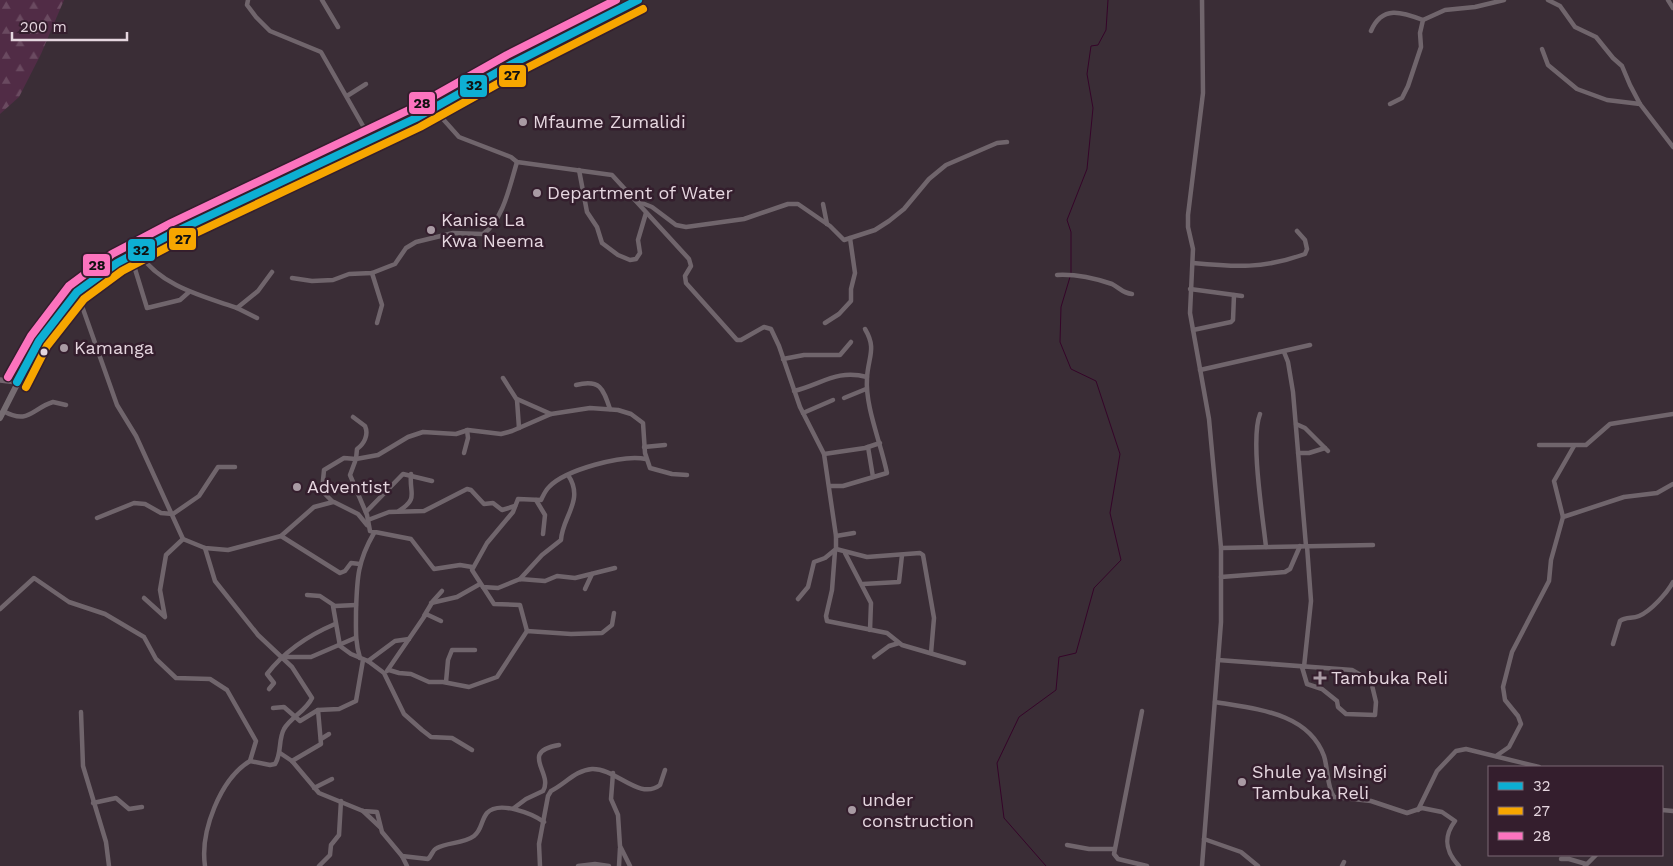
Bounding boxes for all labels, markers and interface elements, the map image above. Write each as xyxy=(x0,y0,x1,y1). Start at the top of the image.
scale bar xyxy=(12,10,128,42)
text: 200 m xyxy=(20,18,67,36)
line badge: 27 xyxy=(498,64,527,88)
text: 27 xyxy=(504,67,521,83)
line badge: 32 xyxy=(459,74,488,98)
text: 32 xyxy=(466,77,482,93)
line badge: 28 xyxy=(408,91,436,115)
text: 28 xyxy=(413,95,431,111)
place label: Mfaume Zumalidi xyxy=(533,111,686,132)
marker: Mfaume Zumalidi xyxy=(517,116,529,128)
place label: Department of Water xyxy=(547,182,733,203)
marker: Department of Water xyxy=(531,187,543,199)
place label: Kanisa La Kwa Neema xyxy=(441,209,544,251)
marker: Kanisa La Kwa Neema xyxy=(425,224,437,236)
line badge: 27 xyxy=(168,227,197,251)
text: 27 xyxy=(175,231,192,247)
line badge: 32 xyxy=(127,238,156,262)
text: 32 xyxy=(133,242,149,258)
line badge: 28 xyxy=(82,253,111,277)
text: 28 xyxy=(88,257,106,273)
place label: Kamanga xyxy=(74,337,154,358)
marker: Kamanga xyxy=(58,342,70,354)
unlabelled marker xyxy=(39,347,49,357)
place label: Adventist xyxy=(307,476,391,497)
marker: Adventist xyxy=(291,481,303,493)
place label: Tambuka Reli xyxy=(1331,667,1448,688)
marker: Tambuka Reli xyxy=(1313,671,1327,685)
place label: Shule ya Msingi Tambuka Reli xyxy=(1252,761,1387,803)
legend xyxy=(1488,766,1663,856)
marker: Shule ya Msingi Tambuka Reli xyxy=(1236,776,1248,788)
text: 32 xyxy=(1533,777,1551,795)
place label: under construction xyxy=(862,789,974,831)
text: 27 xyxy=(1533,802,1550,820)
marker: under construction xyxy=(846,804,858,816)
text: 28 xyxy=(1533,827,1551,845)

